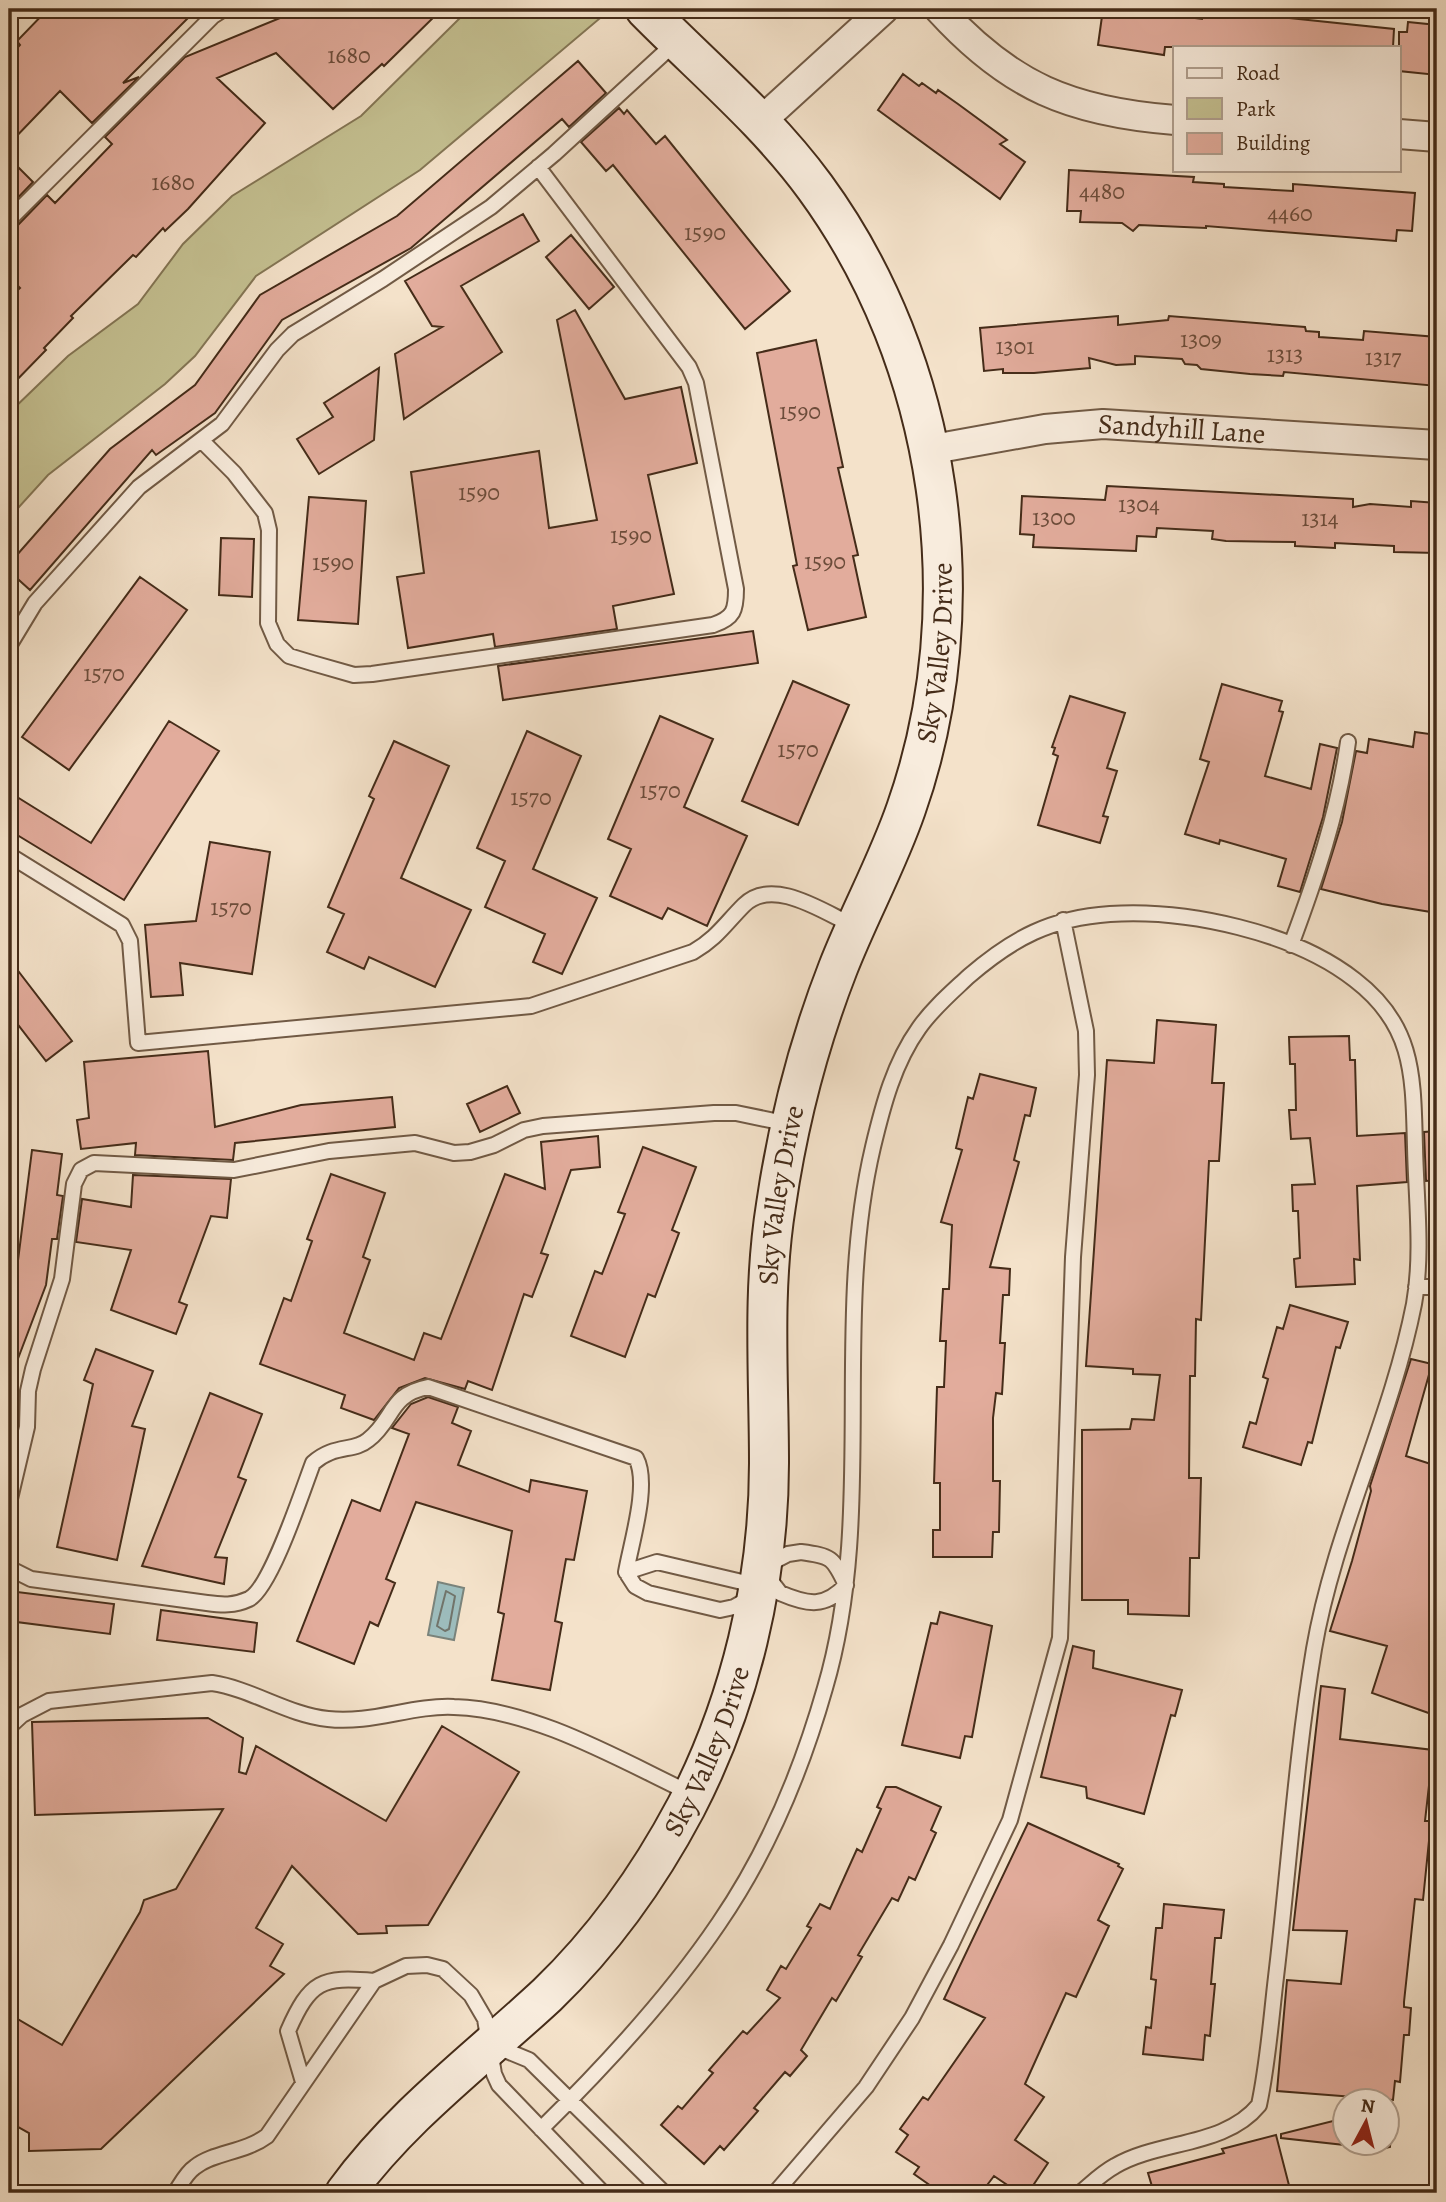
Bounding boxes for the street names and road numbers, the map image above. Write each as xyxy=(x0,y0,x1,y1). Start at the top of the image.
street label: Sandyhill Lane xyxy=(1097,405,1267,453)
street label: Sky Valley Drive xyxy=(907,562,962,747)
street label: Sky Valley Drive xyxy=(749,1101,813,1286)
street label: Sky Valley Drive xyxy=(655,1662,759,1843)

